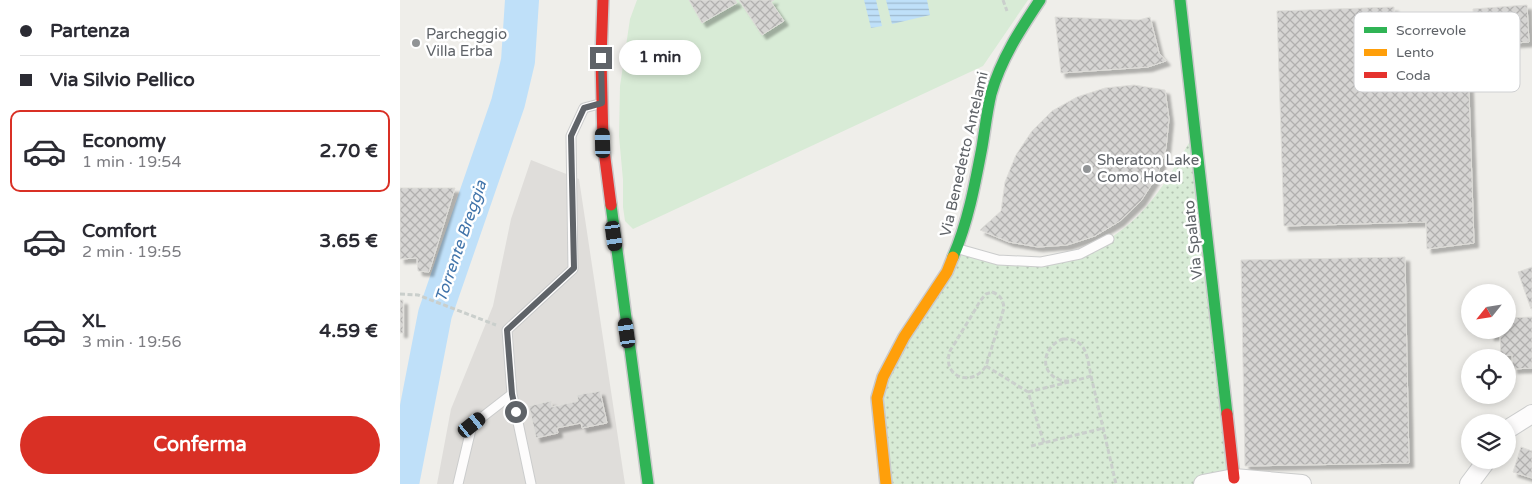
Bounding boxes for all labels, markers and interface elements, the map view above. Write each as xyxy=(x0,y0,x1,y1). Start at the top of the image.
legend xyxy=(1354,12,1520,92)
text: Partenza xyxy=(50,20,130,42)
text: Scorrevole xyxy=(1396,22,1466,39)
place label: Parcheggio Villa Erba xyxy=(426,25,507,60)
marker: Parcheggio Villa Erba xyxy=(410,37,422,49)
callout: 1 min xyxy=(618,40,701,76)
text: Lento xyxy=(1396,44,1434,61)
route end xyxy=(590,47,612,69)
text: 1 min xyxy=(639,47,681,67)
text: Coda xyxy=(1396,67,1431,84)
text: Via Silvio Pellico xyxy=(50,69,195,91)
street label: Via Benedetto Antelami xyxy=(936,70,992,238)
car xyxy=(595,128,610,158)
icon: car xyxy=(22,129,67,174)
text: Economy xyxy=(82,130,166,152)
text: 2.70 € xyxy=(320,140,378,162)
place label: Sheraton Lake Como Hotel xyxy=(1097,151,1199,186)
text: 1 min · 19:54 xyxy=(82,152,181,172)
marker: Sheraton Lake Como Hotel xyxy=(1081,163,1093,175)
water label: Torrente Breggia xyxy=(431,177,491,305)
street label: Via Spalato xyxy=(1180,199,1206,281)
icon: car xyxy=(22,219,67,264)
text: Comfort xyxy=(82,220,156,242)
car xyxy=(604,220,623,252)
text: 3.65 € xyxy=(319,230,378,252)
text: 2 min · 19:55 xyxy=(82,242,181,262)
north arrow xyxy=(1461,284,1516,339)
map controls xyxy=(1461,284,1516,469)
icon: car xyxy=(22,309,67,354)
text: XL xyxy=(82,310,106,332)
car xyxy=(617,317,636,349)
text: 4.59 € xyxy=(319,320,378,342)
text: 3 min · 19:56 xyxy=(82,332,181,352)
button: locate xyxy=(1461,349,1516,404)
route start xyxy=(505,401,527,423)
car xyxy=(455,410,488,440)
button: layers xyxy=(1461,414,1516,469)
button: Conferma xyxy=(20,416,380,474)

